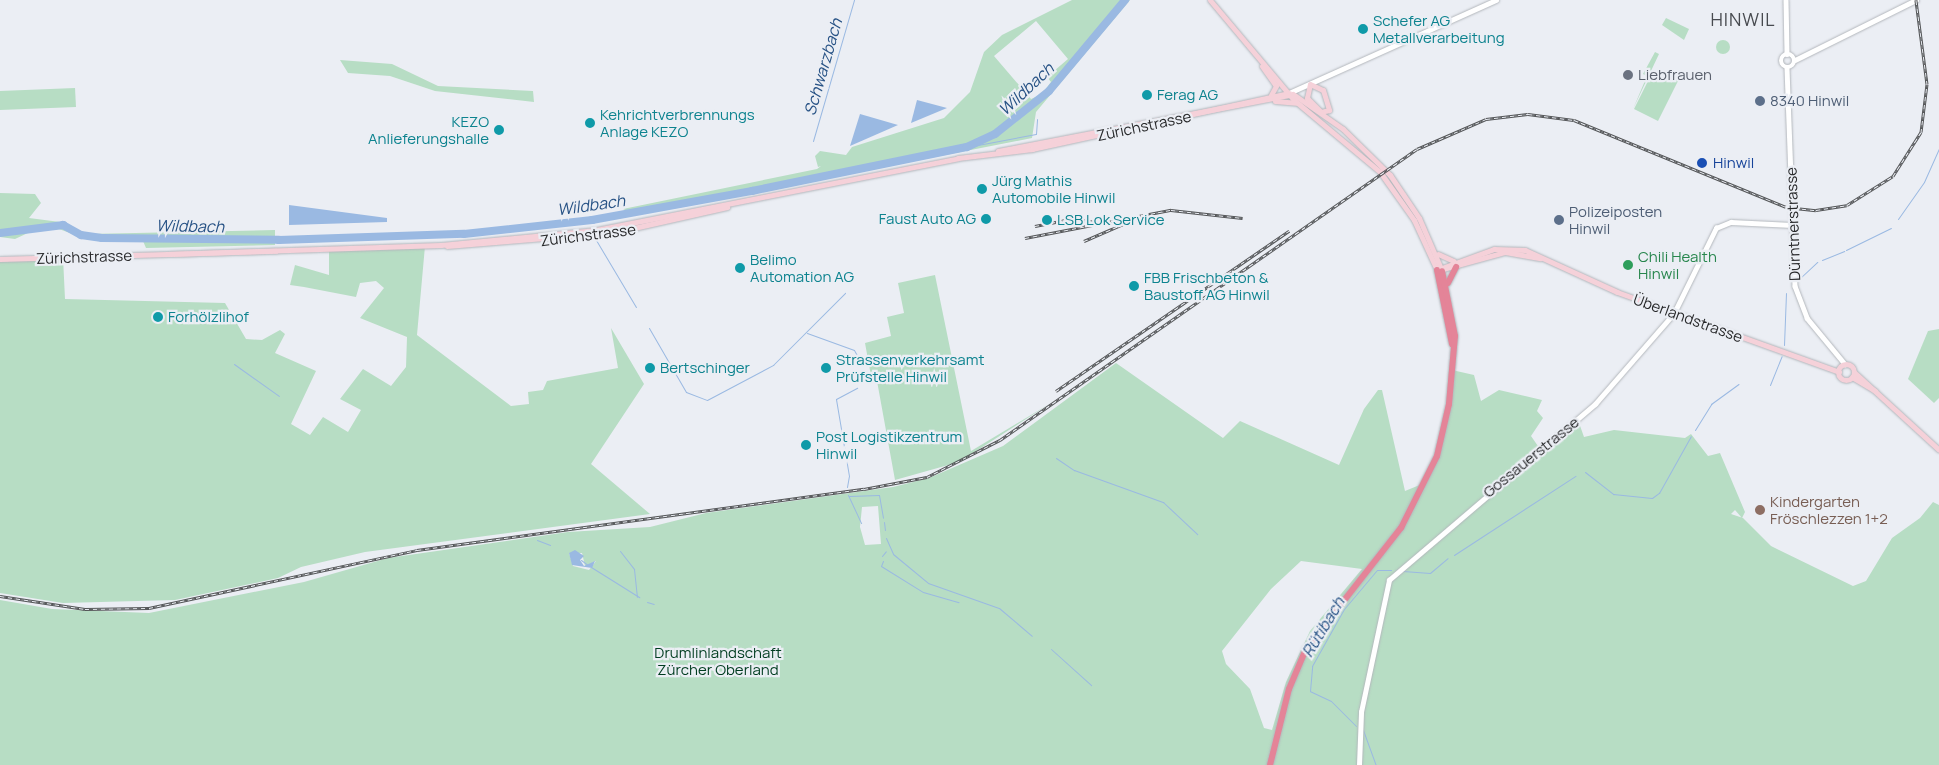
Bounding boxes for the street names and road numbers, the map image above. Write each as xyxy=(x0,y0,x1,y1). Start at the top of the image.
street label: Zürichstrasse xyxy=(1095,107,1193,145)
street label: Dürntnerstrasse xyxy=(1782,167,1804,281)
street label: Zürichstrasse xyxy=(539,220,637,250)
street label: Zürichstrasse xyxy=(36,246,132,268)
street label: Überlandstrasse xyxy=(1631,290,1745,346)
street label: Gossauerstrasse xyxy=(1479,413,1583,501)

